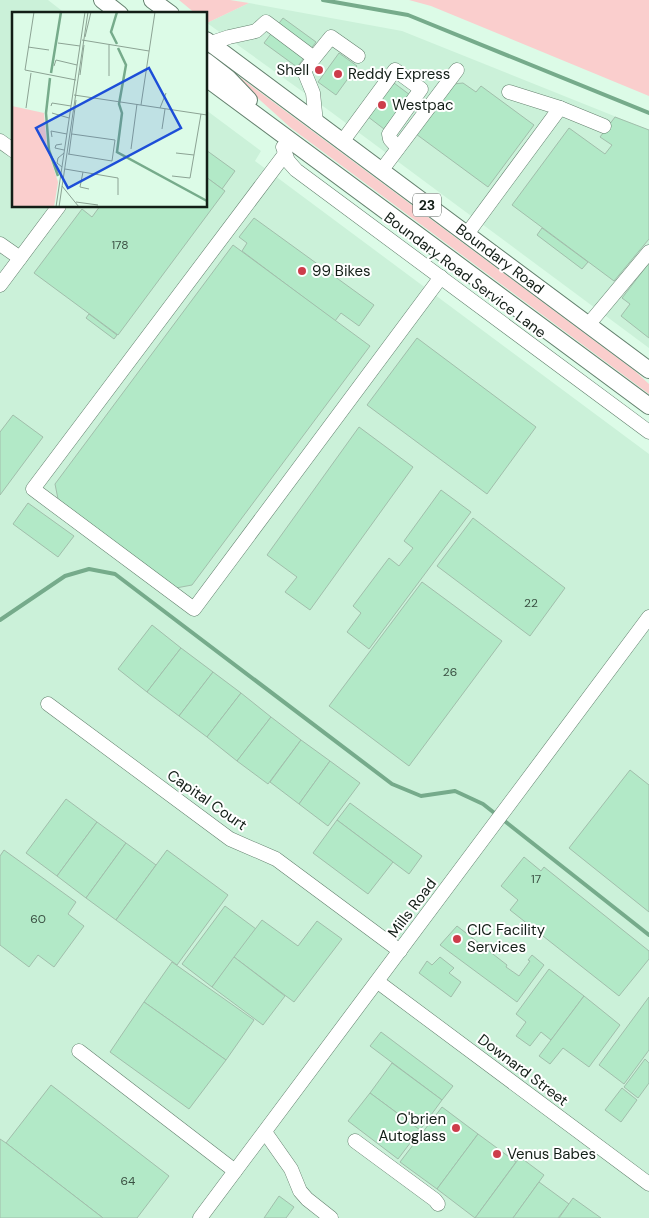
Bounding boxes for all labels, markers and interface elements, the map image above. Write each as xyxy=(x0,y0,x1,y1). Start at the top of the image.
inset map xyxy=(12,12,208,208)
place label: Shell xyxy=(276,60,309,80)
marker: Shell xyxy=(313,64,325,76)
place label: Reddy Express xyxy=(348,64,450,84)
marker: Reddy Express xyxy=(332,68,344,80)
place label: Westpac xyxy=(392,95,454,115)
marker: Westpac xyxy=(376,99,388,111)
road number: 23 xyxy=(413,194,441,216)
street label: Boundary Road Service Lane xyxy=(380,207,550,343)
street label: Boundary Road xyxy=(452,219,548,299)
house number: 178 xyxy=(111,237,129,253)
place label: 99 Bikes xyxy=(312,261,371,281)
marker: 99 Bikes xyxy=(296,265,308,277)
house number: 22 xyxy=(524,595,538,611)
house number: 26 xyxy=(443,664,457,680)
street label: Capital Court xyxy=(163,765,251,835)
house number: 17 xyxy=(531,871,541,887)
street label: Mills Road xyxy=(383,874,441,942)
house number: 60 xyxy=(30,911,46,927)
place label: CIC Facility Services xyxy=(467,920,546,957)
marker: CIC Facility Services xyxy=(451,933,463,945)
street label: Downard Street xyxy=(474,1029,572,1111)
place label: O'brien Autoglass xyxy=(378,1109,446,1146)
marker: O'brien Autoglass xyxy=(450,1122,462,1134)
place label: Venus Babes xyxy=(507,1144,596,1164)
marker: Venus Babes xyxy=(491,1148,503,1160)
house number: 64 xyxy=(121,1173,135,1189)

